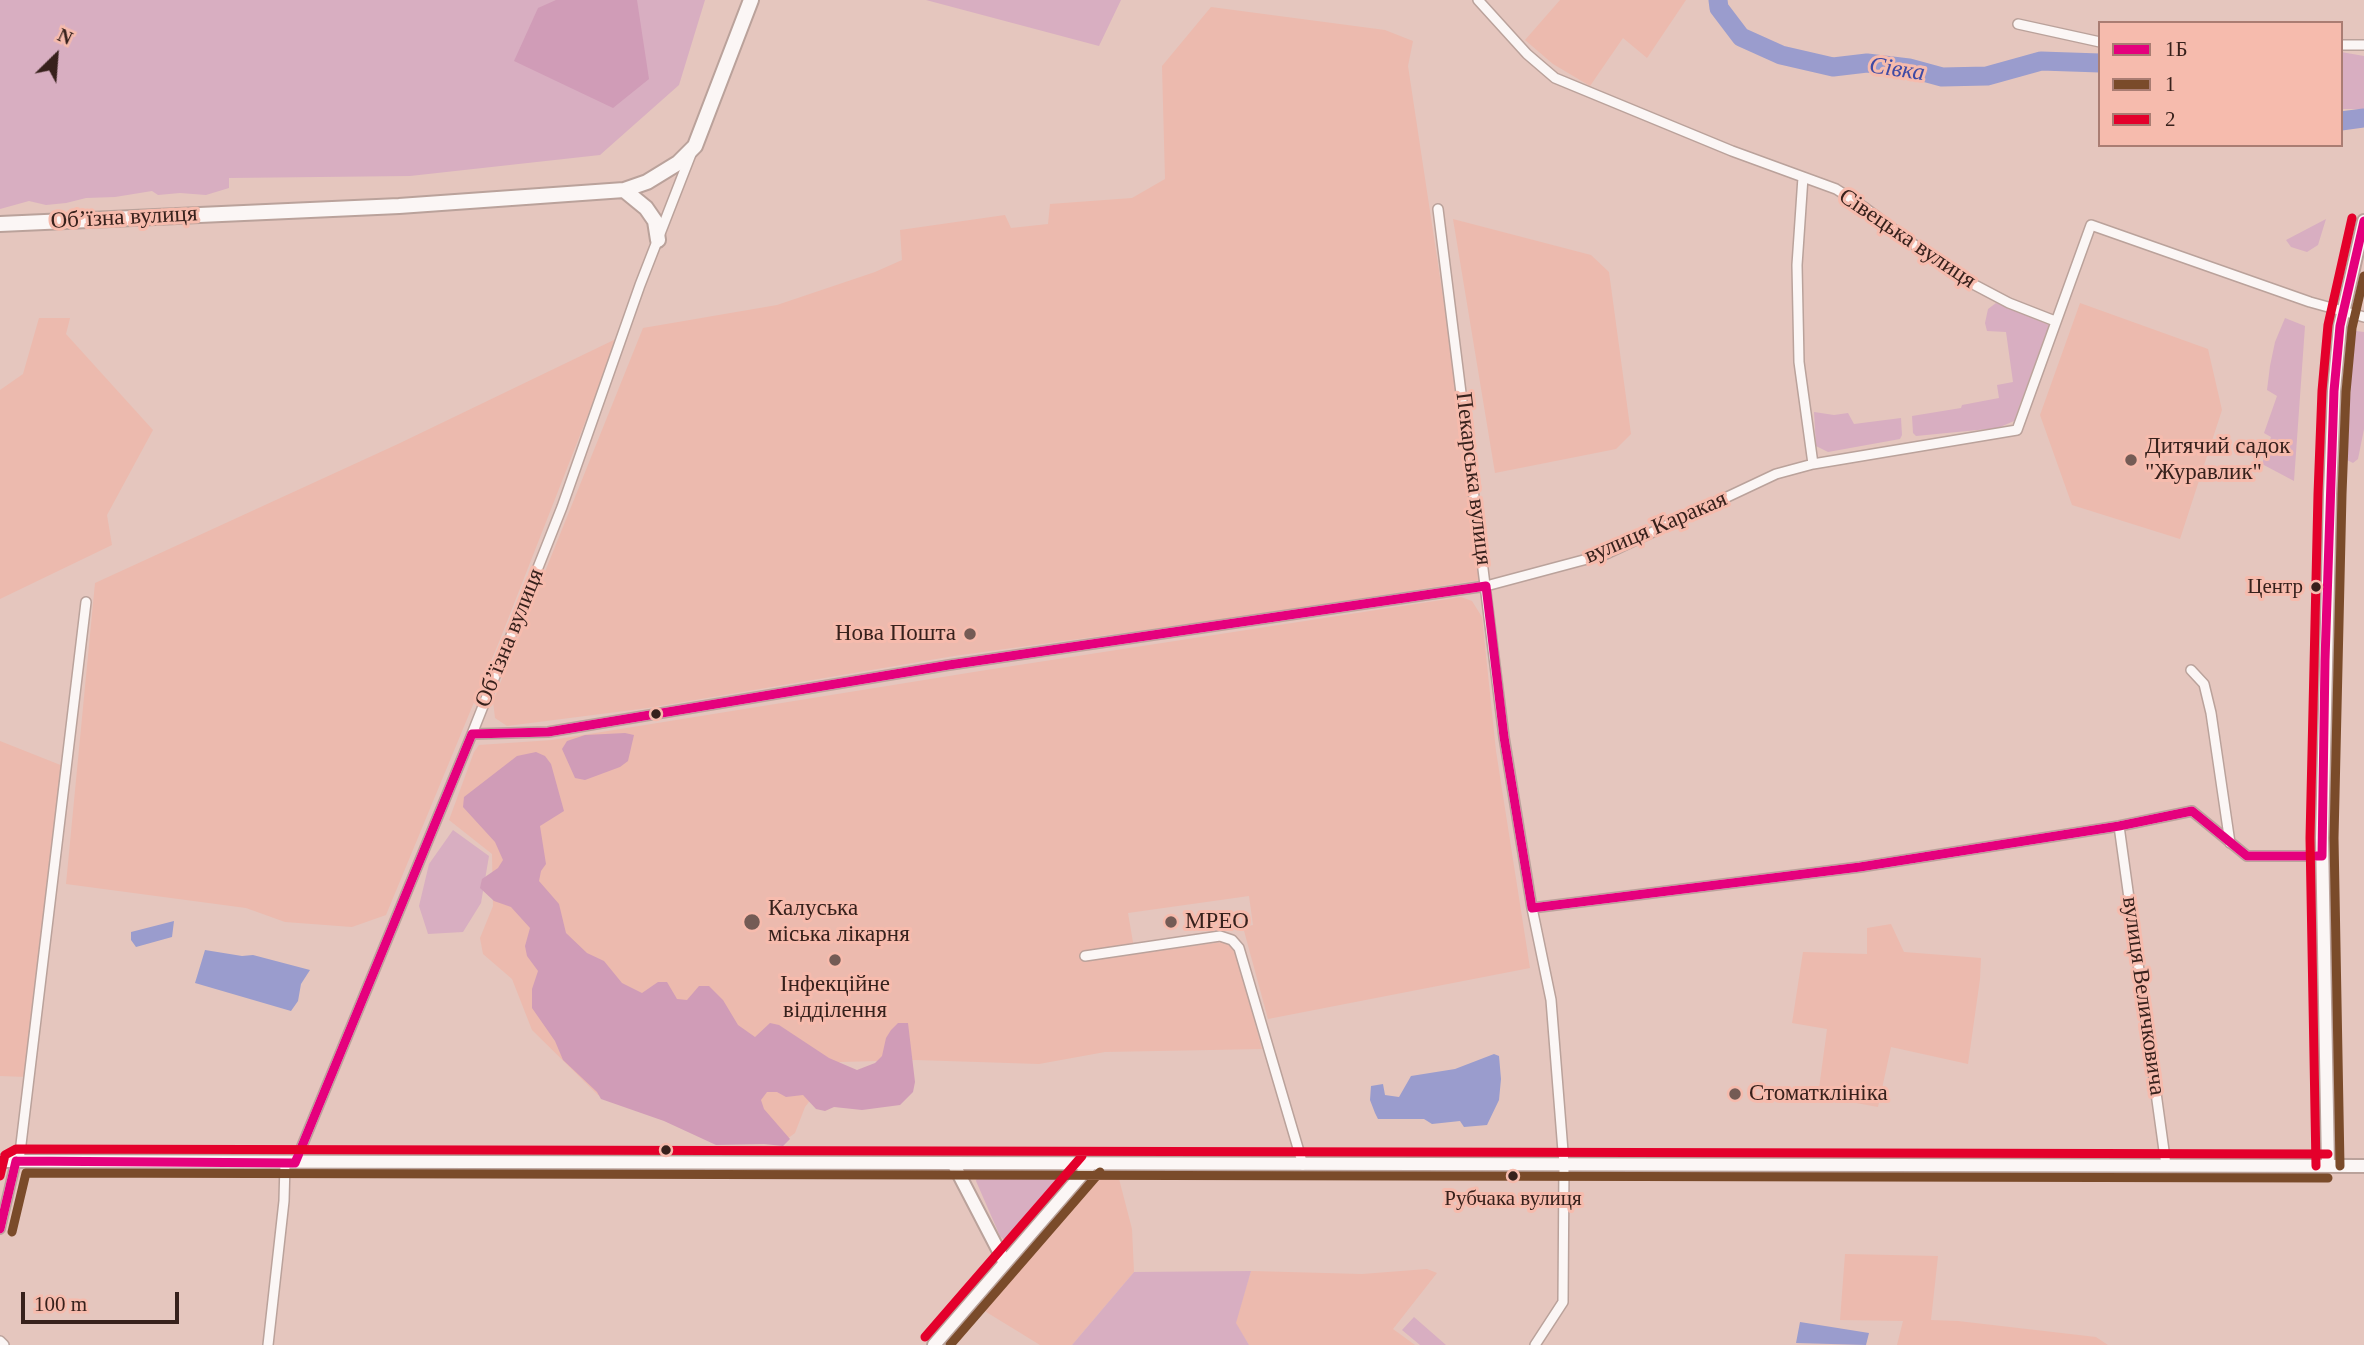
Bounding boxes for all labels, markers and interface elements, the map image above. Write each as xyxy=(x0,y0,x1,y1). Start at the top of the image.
north arrow xyxy=(21,21,91,91)
legend xyxy=(2098,21,2343,147)
text: N xyxy=(54,24,76,49)
text: 1Б xyxy=(2165,37,2188,61)
water label: Сівка xyxy=(1867,52,1927,88)
text: 1 xyxy=(2165,72,2176,96)
text: 2 xyxy=(2165,107,2176,131)
street label: Сівецька вулиця xyxy=(1833,183,1981,295)
street label: Обʼїзна вулиця xyxy=(50,200,198,236)
street label: Пекарська вулиця xyxy=(1449,391,1497,567)
place label: Дитячий садок "Журавлик" xyxy=(2145,433,2290,487)
marker: Дитячий садок "Журавлик" xyxy=(2123,452,2139,468)
street label: вулиця Каракая xyxy=(1581,486,1731,570)
street label: Обʼїзна вулиця xyxy=(470,565,550,711)
place label: Центр xyxy=(2247,574,2303,600)
marker: Центр xyxy=(2309,580,2323,594)
place label: Нова Пошта xyxy=(835,620,956,648)
marker: Нова Пошта xyxy=(962,626,978,642)
unlabelled marker xyxy=(649,707,663,721)
place label: Калуська міська лікарня xyxy=(768,895,910,949)
street label: вулиця Величковича xyxy=(2115,895,2171,1097)
place label: МРЕО xyxy=(1185,908,1249,936)
marker: Калуська міська лікарня xyxy=(742,912,762,932)
marker: МРЕО xyxy=(1163,914,1179,930)
marker: Інфекційне відділення xyxy=(827,952,843,968)
place label: Інфекційне відділення xyxy=(780,971,890,1025)
place label: Стоматклініка xyxy=(1749,1080,1888,1108)
marker: Стоматклініка xyxy=(1727,1086,1743,1102)
unlabelled marker xyxy=(659,1143,673,1157)
marker: Рубчака вулиця xyxy=(1506,1169,1520,1183)
place label: Рубчака вулиця xyxy=(1444,1186,1582,1212)
scale bar xyxy=(24,1278,182,1322)
text: 100 m xyxy=(34,1292,87,1316)

